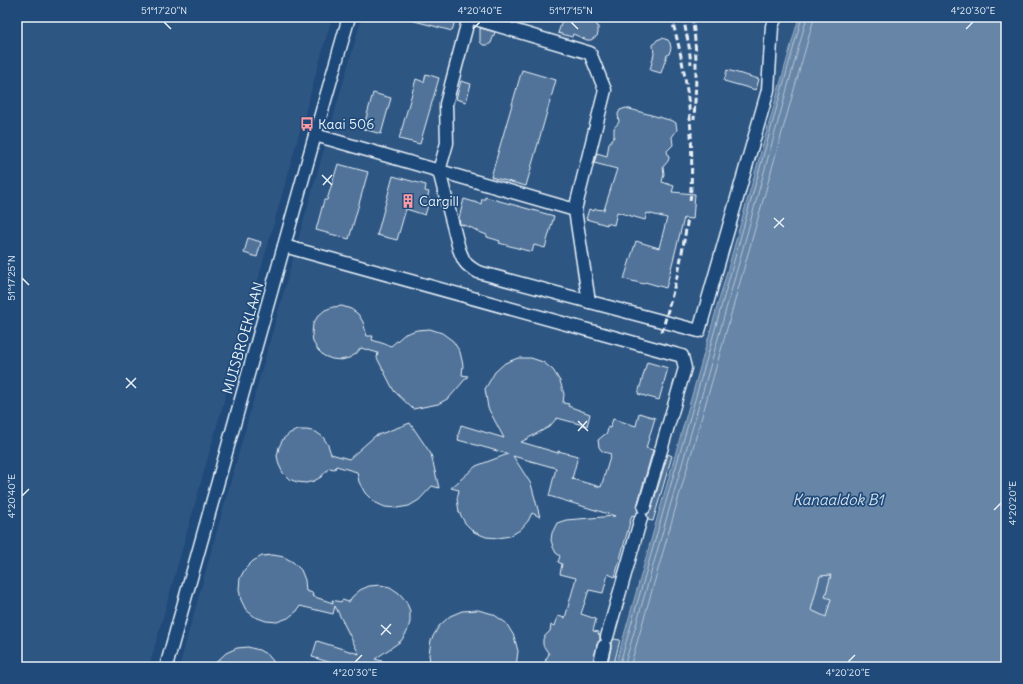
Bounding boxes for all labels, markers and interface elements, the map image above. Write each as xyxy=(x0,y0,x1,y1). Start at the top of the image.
text: 51°17'20"N xyxy=(141,4,187,17)
text: 4°20'40"E xyxy=(458,4,502,17)
text: 51°17'15"N xyxy=(549,4,593,17)
text: 4°20'30"E xyxy=(951,4,995,17)
place label: Kaai 506 xyxy=(318,115,374,133)
bus stop icon: Kaai 506 xyxy=(299,116,315,132)
place label: Cargill xyxy=(419,192,459,210)
building icon: Cargill xyxy=(400,193,416,209)
text: 51°17'25"N xyxy=(5,255,18,301)
street label: MUISBROEKLAAN xyxy=(218,280,268,396)
text: 4°20'40"E xyxy=(5,474,18,518)
text: 4°20'20"E xyxy=(1006,481,1019,525)
water label: Kanaaldok B1 xyxy=(793,490,886,509)
text: 4°20'30"E xyxy=(333,666,377,679)
text: 4°20'20"E xyxy=(826,666,870,679)

